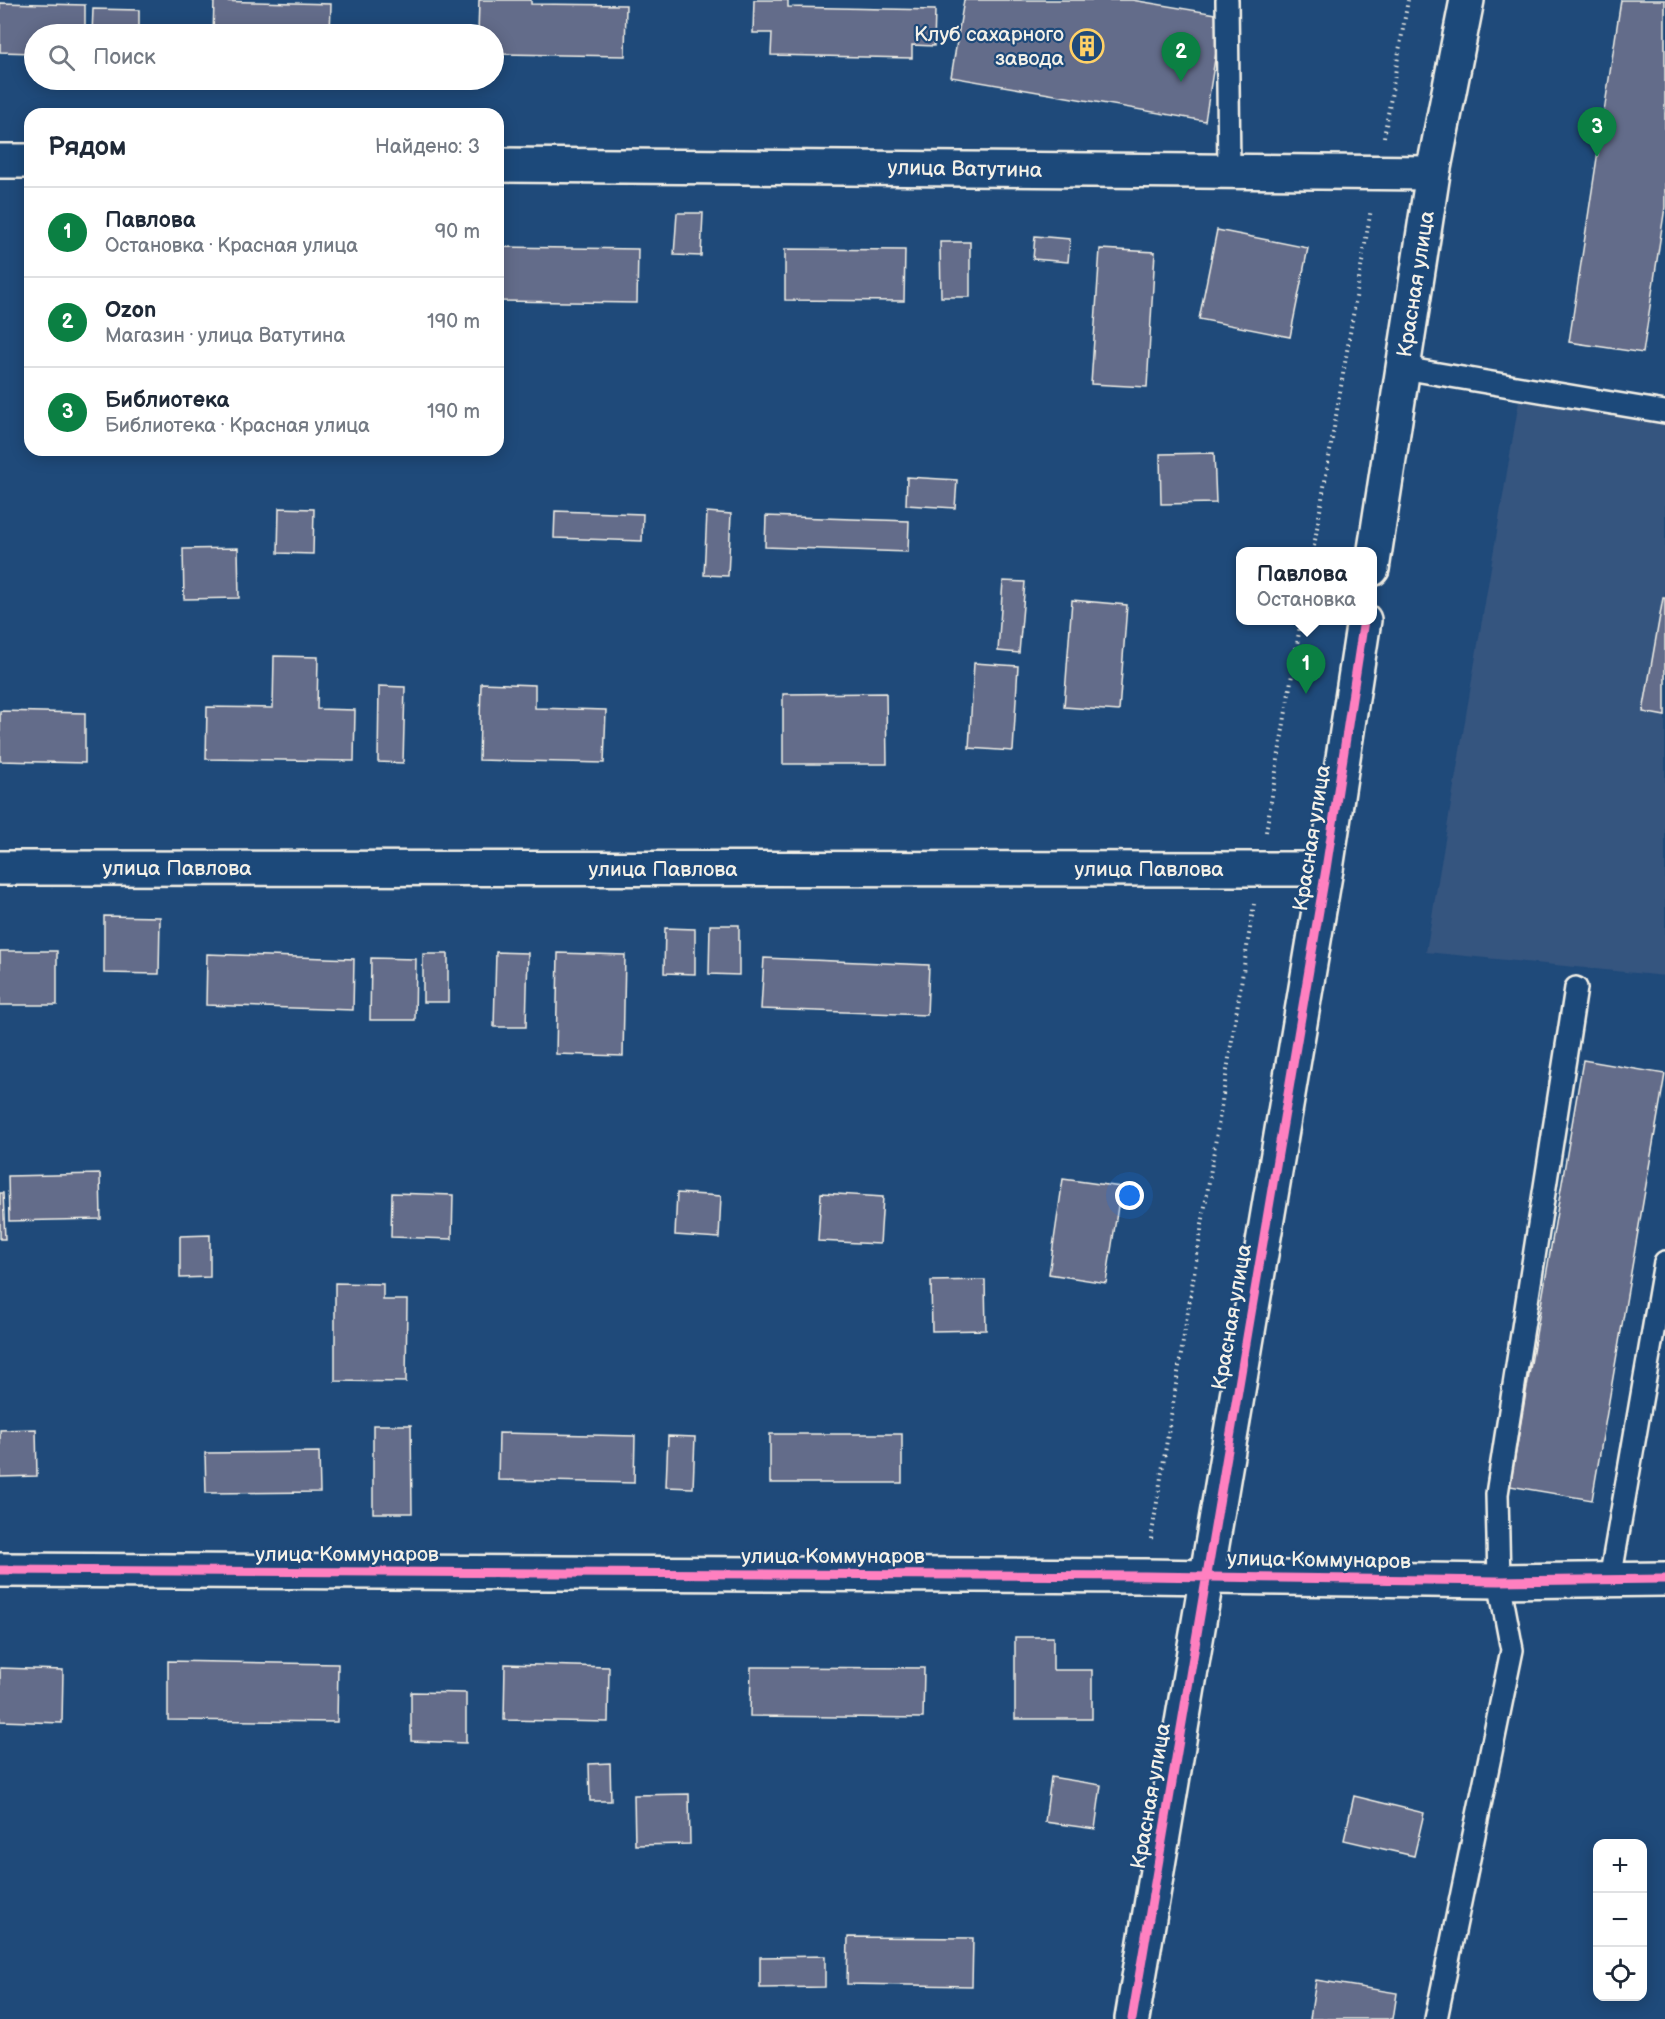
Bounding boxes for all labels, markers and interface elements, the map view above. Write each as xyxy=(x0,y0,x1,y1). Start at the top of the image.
place label: Клуб сахарного завода xyxy=(914,22,1065,71)
search box xyxy=(24,24,504,90)
building icon: Клуб сахарного завода xyxy=(1069,28,1105,64)
pin: 2 xyxy=(1162,32,1200,82)
icon: search xyxy=(45,41,78,74)
text: Поиск xyxy=(93,44,156,71)
pin: 3 xyxy=(1578,108,1616,157)
text: Рядом xyxy=(48,132,126,163)
text: Найдено: 3 xyxy=(375,135,480,159)
street label: улица Ватутина xyxy=(887,155,1043,183)
text: Павлова xyxy=(105,207,196,234)
street label: Красная улица xyxy=(1392,208,1440,359)
text: 1 xyxy=(63,220,72,244)
text: 90 m xyxy=(435,220,480,244)
text: Остановка · Красная улица xyxy=(105,234,358,258)
text: Ozon xyxy=(105,297,156,324)
text: 2 xyxy=(62,310,73,334)
text: 190 m xyxy=(427,310,480,334)
text: Магазин · улица Ватутина xyxy=(105,324,345,348)
text: Библиотека xyxy=(105,387,229,414)
text: 3 xyxy=(62,400,73,424)
text: 190 m xyxy=(427,400,480,424)
text: Библиотека · Красная улица xyxy=(105,414,370,438)
popup xyxy=(1236,547,1377,625)
text: Павлова xyxy=(1257,561,1347,588)
text: Остановка xyxy=(1257,588,1356,612)
pin: 1 xyxy=(1286,644,1326,694)
street label: Красная улица xyxy=(1288,762,1336,913)
street label: улица Павлова xyxy=(102,856,252,881)
street label: улица Павлова xyxy=(588,857,738,882)
street label: улица Павлова xyxy=(1074,857,1224,882)
your location xyxy=(1115,1181,1144,1210)
street label: Красная улица xyxy=(1207,1241,1257,1392)
street label: улица Коммунаров xyxy=(255,1542,439,1567)
street label: улица Коммунаров xyxy=(741,1544,925,1569)
street label: улица Коммунаров xyxy=(1227,1546,1411,1574)
street label: Красная улица xyxy=(1126,1720,1176,1871)
map controls xyxy=(1593,1839,1647,2001)
button: + xyxy=(1593,1839,1647,1893)
button: − xyxy=(1593,1893,1647,1947)
button: locate xyxy=(1593,1947,1647,2001)

